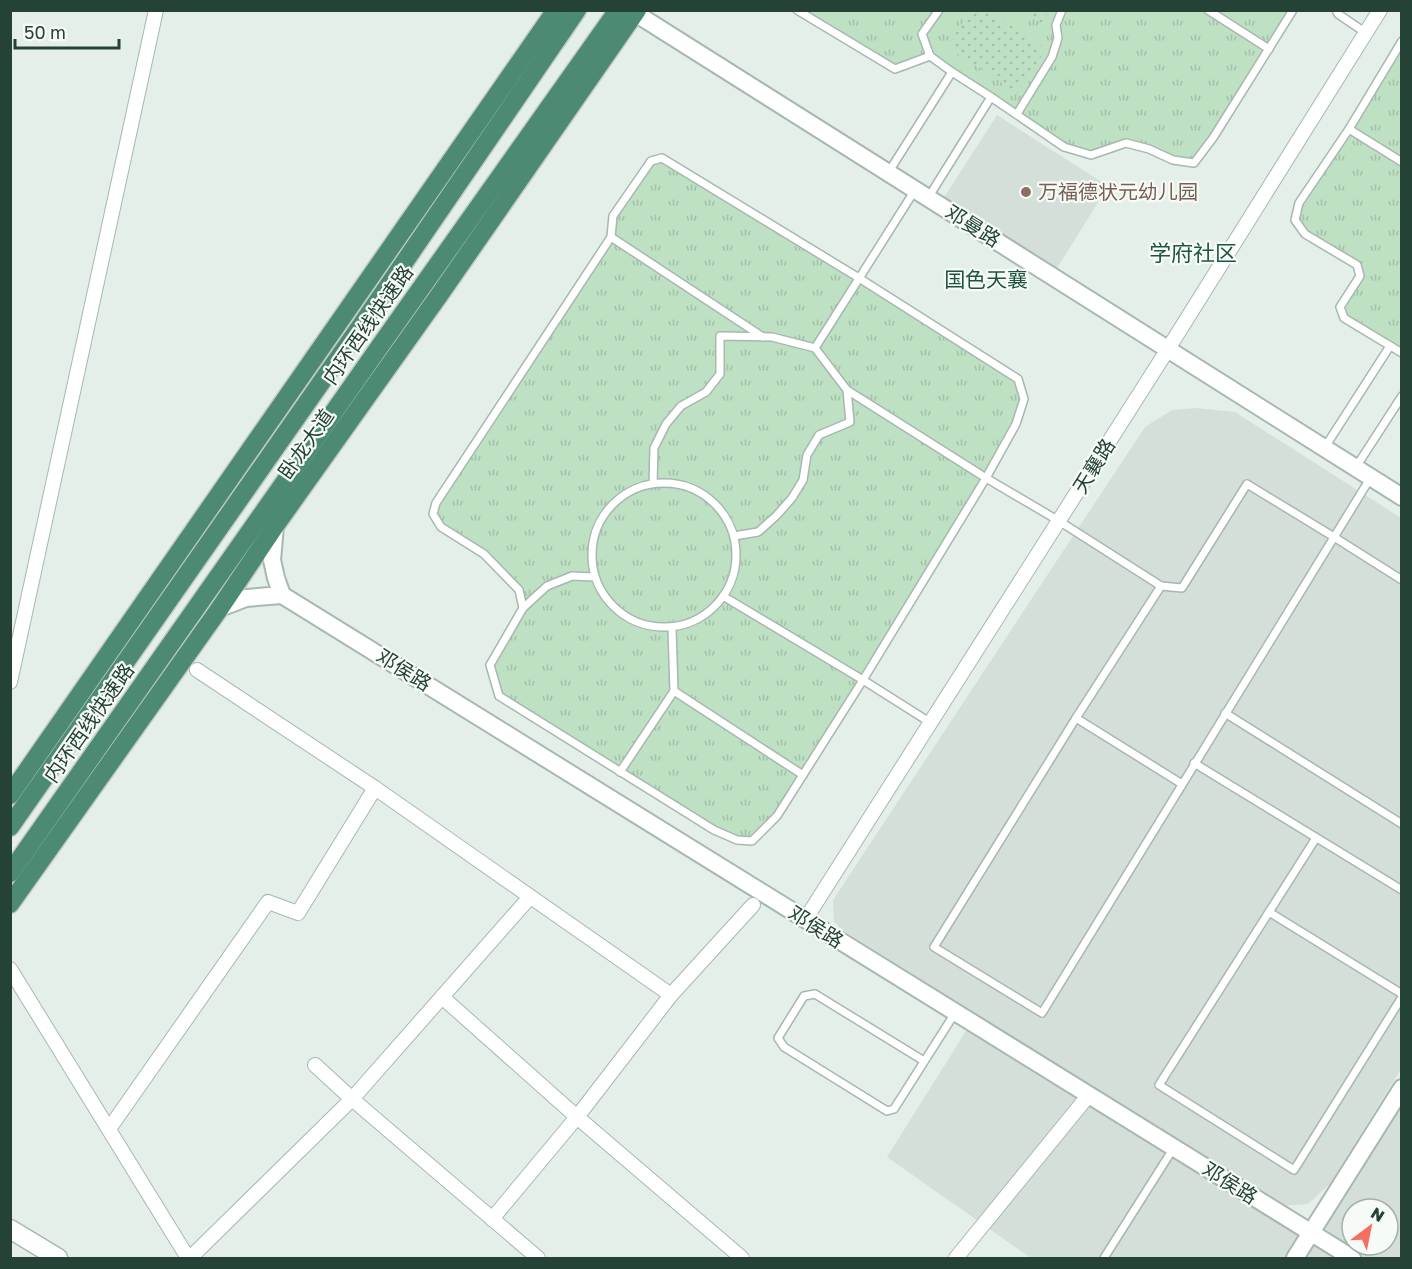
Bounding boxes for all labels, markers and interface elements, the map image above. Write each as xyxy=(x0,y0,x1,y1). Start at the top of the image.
scale bar xyxy=(15,12,118,50)
text: 50 m xyxy=(24,21,66,43)
place label: 万福德状元幼儿园 xyxy=(1038,179,1198,203)
marker: 万福德状元幼儿园 xyxy=(1019,185,1033,199)
street label: 邓曼路 xyxy=(942,199,1005,251)
district label: 学府社区 xyxy=(1149,239,1237,266)
street label: 内环西线快速路 xyxy=(317,260,417,389)
district label: 国色天襄 xyxy=(944,266,1028,292)
street label: 卧龙大道 xyxy=(272,404,338,483)
street label: 天襄路 xyxy=(1067,434,1119,497)
street label: 邓侯路 xyxy=(373,643,436,695)
street label: 内环西线快速路 xyxy=(38,658,138,787)
street label: 邓侯路 xyxy=(785,900,848,952)
street label: 邓侯路 xyxy=(1199,1156,1262,1208)
north arrow xyxy=(1340,1197,1400,1257)
text: N xyxy=(1367,1203,1388,1226)

